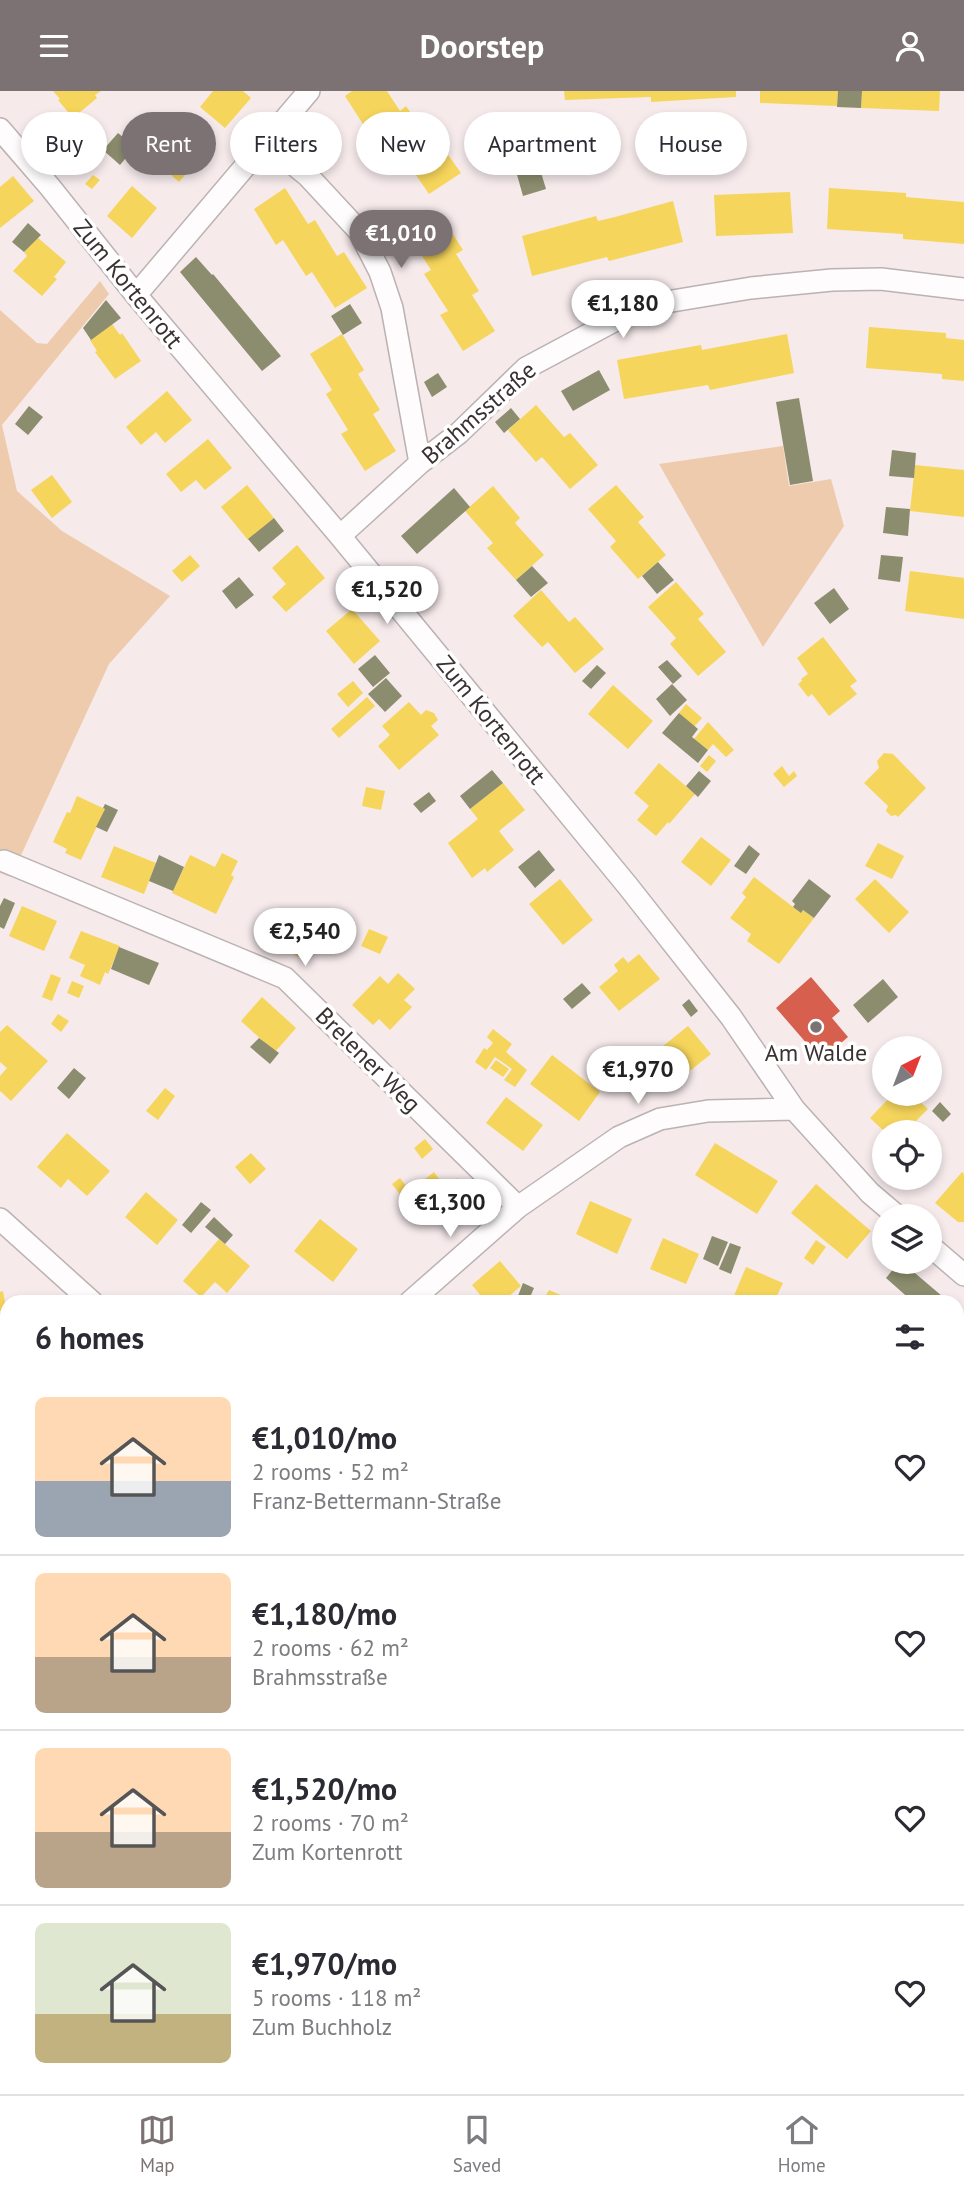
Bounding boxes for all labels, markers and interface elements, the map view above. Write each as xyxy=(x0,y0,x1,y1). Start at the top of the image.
text: Doorstep xyxy=(420,25,544,67)
icon: menu xyxy=(35,27,73,65)
icon: person xyxy=(891,27,929,65)
chip: Buy xyxy=(21,112,107,175)
chip: Rent xyxy=(121,112,216,175)
chip: Filters xyxy=(230,112,342,175)
chip: New xyxy=(356,112,450,175)
chip: Apartment xyxy=(464,112,621,175)
chip: House xyxy=(635,112,747,175)
pin: €1,010 xyxy=(344,211,458,270)
street label: Zum Kortenrott xyxy=(67,213,190,354)
text: €1,010 xyxy=(365,218,437,247)
pin: €1,180 xyxy=(566,281,680,340)
text: €1,180 xyxy=(587,288,659,317)
street label: Brahmsstraße xyxy=(415,355,542,471)
pin: €1,520 xyxy=(330,567,444,626)
text: €1,520 xyxy=(351,574,423,603)
street label: Zum Kortenrott xyxy=(430,649,553,790)
pin: €2,540 xyxy=(248,909,362,968)
text: €2,540 xyxy=(269,916,341,945)
street label: Brelener Weg xyxy=(309,1000,428,1119)
marker: Am Walde xyxy=(808,1019,824,1035)
north arrow xyxy=(872,1036,942,1106)
map controls xyxy=(872,1036,942,1274)
place label: Am Walde xyxy=(765,1037,867,1068)
pin: €1,970 xyxy=(581,1047,695,1106)
text: €1,970 xyxy=(602,1054,674,1083)
button: locate xyxy=(872,1120,942,1190)
pin: €1,300 xyxy=(393,1179,507,1239)
text: €1,300 xyxy=(414,1187,486,1216)
button: layers xyxy=(872,1204,942,1274)
text: 6 homes xyxy=(35,1318,144,1357)
icon: filters xyxy=(891,1318,929,1356)
text: €1,010/mo xyxy=(252,1418,397,1457)
icon: home xyxy=(91,1425,175,1509)
icon: heart xyxy=(891,1448,929,1486)
text: 2 rooms · 52 m² xyxy=(252,1457,409,1486)
text: Franz-Bettermann-Straße xyxy=(252,1486,501,1515)
text: €1,180/mo xyxy=(252,1594,397,1633)
icon: home xyxy=(91,1601,175,1685)
icon: heart xyxy=(891,1624,929,1662)
text: 2 rooms · 62 m² xyxy=(252,1633,409,1662)
text: Brahmsstraße xyxy=(252,1662,388,1691)
text: €1,520/mo xyxy=(252,1769,397,1808)
icon: home xyxy=(91,1776,175,1860)
icon: heart xyxy=(891,1799,929,1837)
text: 2 rooms · 70 m² xyxy=(252,1808,409,1837)
text: Zum Kortenrott xyxy=(252,1837,403,1866)
text: €1,970/mo xyxy=(252,1944,397,1983)
icon: home xyxy=(91,1951,175,2035)
icon: heart xyxy=(891,1974,929,2012)
text: 5 rooms · 118 m² xyxy=(252,1983,421,2012)
text: Zum Buchholz xyxy=(252,2012,392,2041)
tab: Map xyxy=(138,2111,176,2177)
tab: Saved xyxy=(453,2111,501,2177)
tab: Home xyxy=(778,2111,826,2177)

